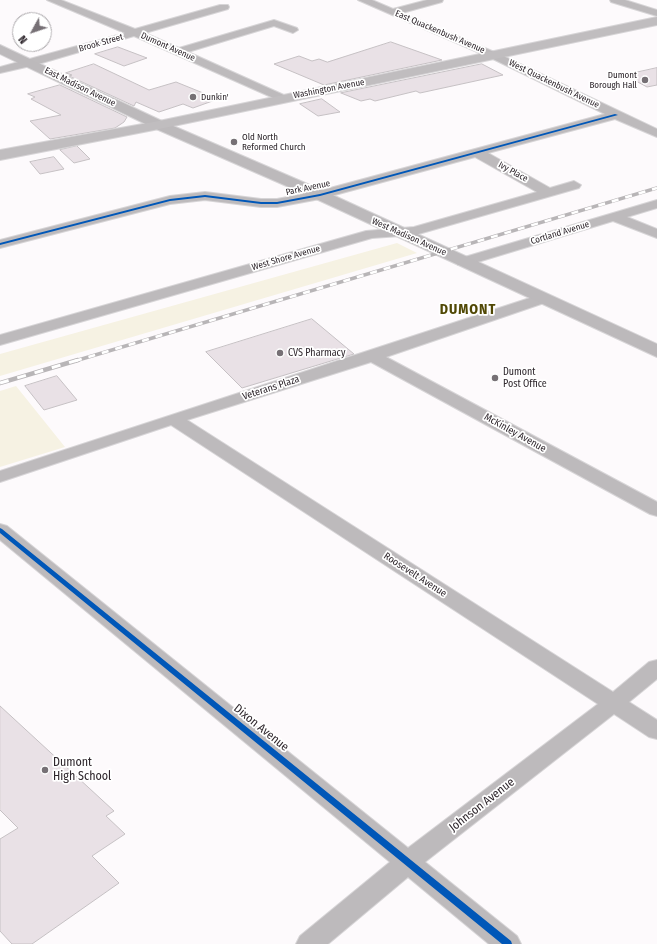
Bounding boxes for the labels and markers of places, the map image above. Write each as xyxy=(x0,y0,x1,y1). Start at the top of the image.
place label: Dumont Borough Hall xyxy=(589,70,637,91)
marker: Dumont Borough Hall xyxy=(640,75,650,85)
marker: Dunkin' xyxy=(188,92,198,102)
place label: Dunkin' xyxy=(201,92,229,102)
place label: Old North Reformed Church xyxy=(242,132,305,153)
marker: Old North Reformed Church xyxy=(229,137,239,147)
place label: CVS Pharmacy xyxy=(288,347,345,359)
marker: CVS Pharmacy xyxy=(275,348,285,358)
place label: Dumont Post Office xyxy=(503,366,547,390)
marker: Dumont Post Office xyxy=(490,373,500,383)
place label: Dumont High School xyxy=(53,756,111,784)
marker: Dumont High School xyxy=(40,765,50,775)

